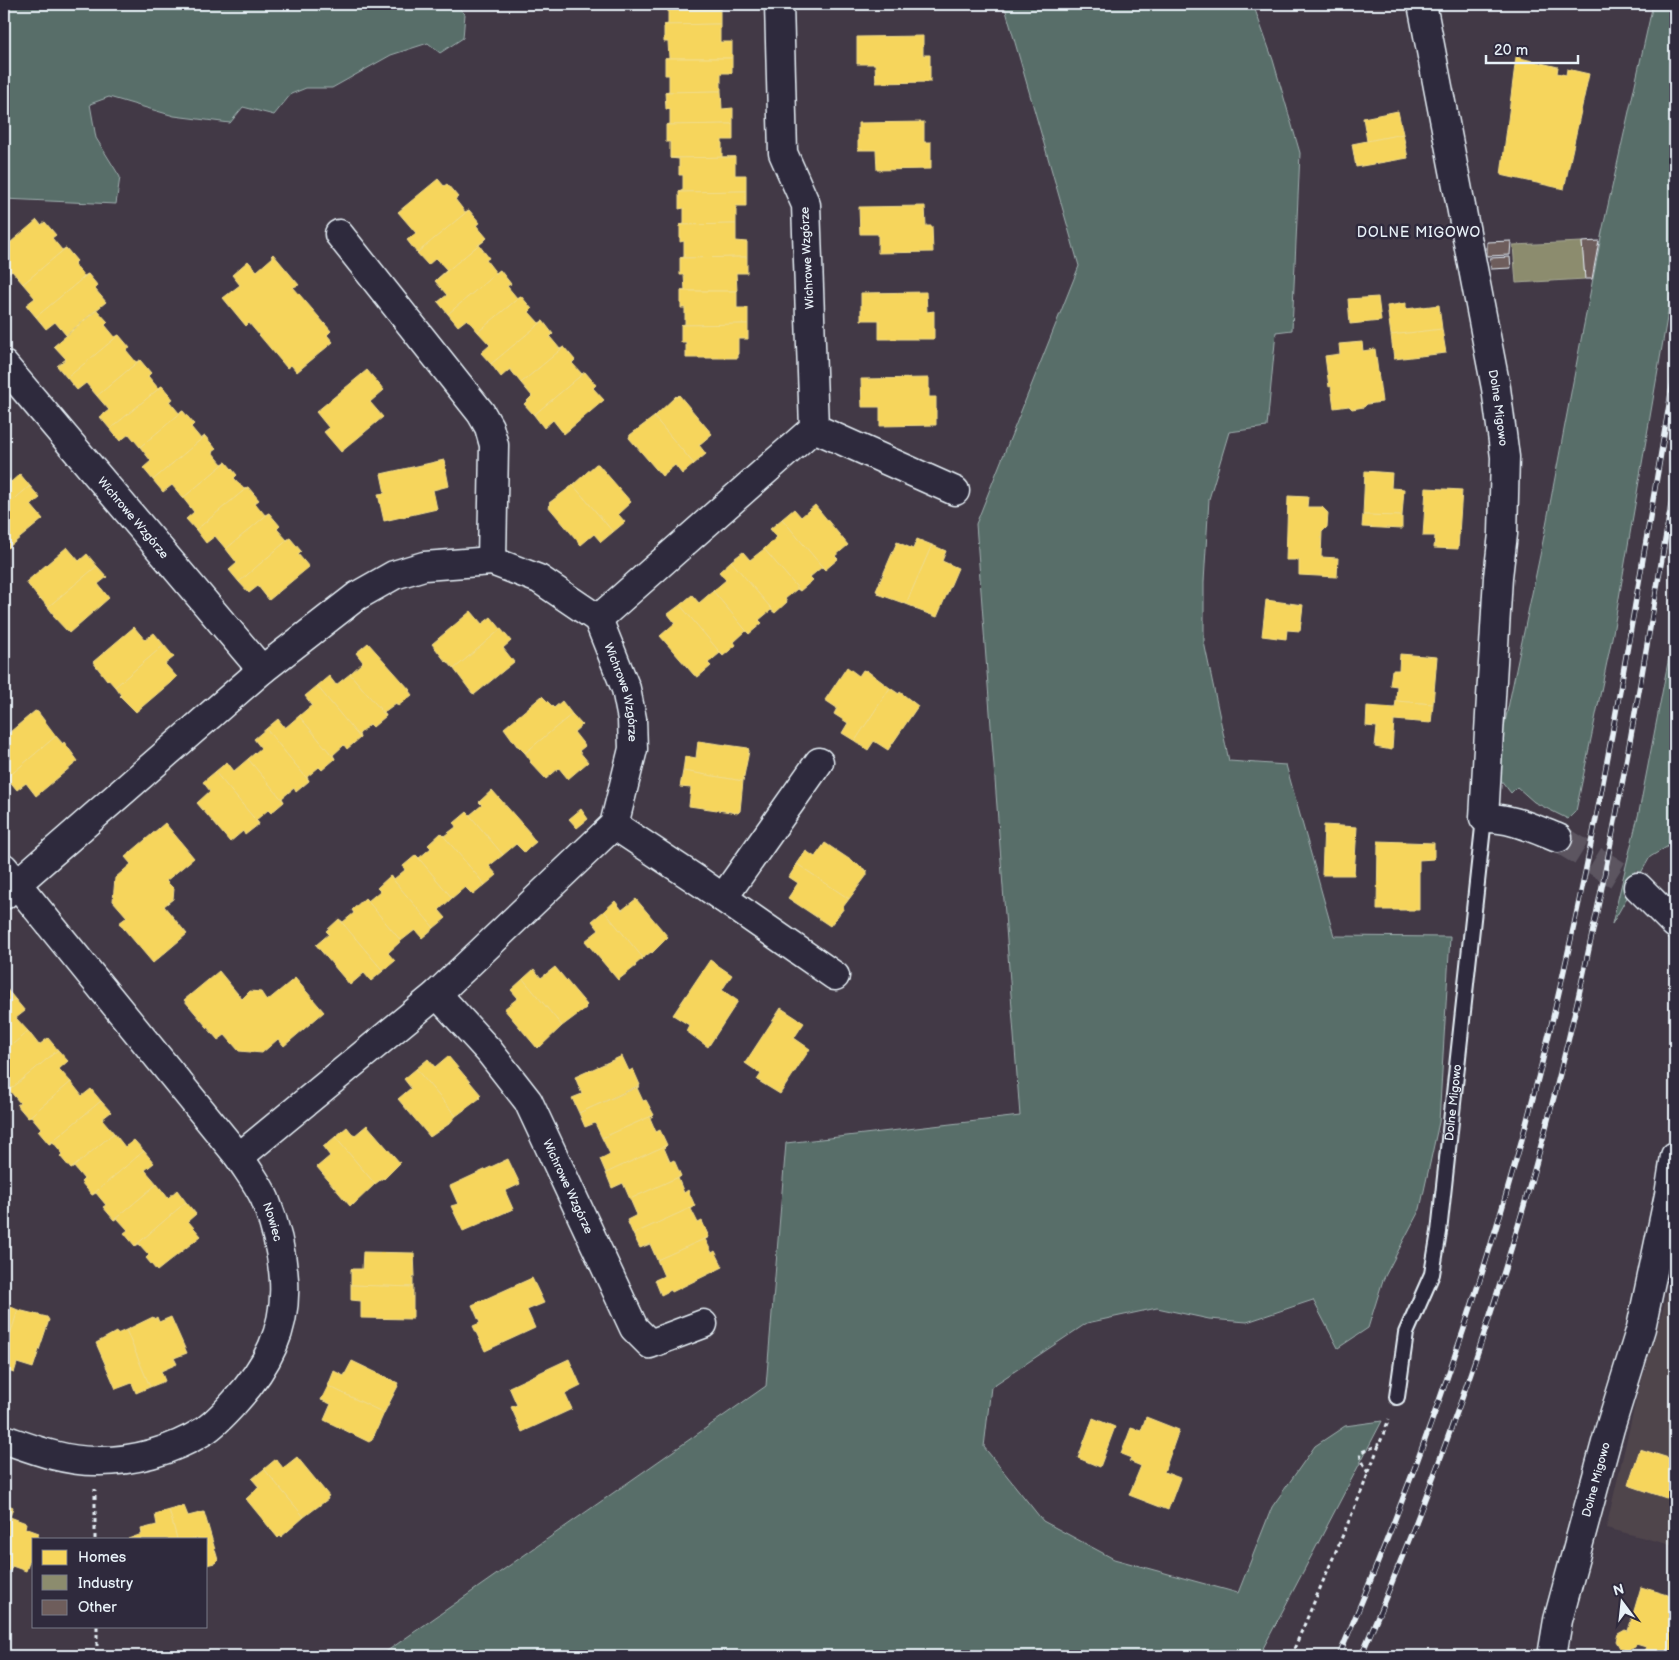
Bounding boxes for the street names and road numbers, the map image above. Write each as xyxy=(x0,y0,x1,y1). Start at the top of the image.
street label: Wichrowe Wzgórze xyxy=(797,206,818,309)
street label: Dolne Migowo xyxy=(1485,368,1511,447)
street label: Wichrowe Wzgórze xyxy=(94,474,172,562)
street label: Wichrowe Wzgórze xyxy=(600,641,640,742)
street label: Dolne Migowo xyxy=(1442,1063,1465,1142)
street label: Wichrowe Wzgórze xyxy=(539,1137,596,1236)
street label: Nowiec xyxy=(259,1200,285,1243)
street label: Dolne Migowo xyxy=(1579,1440,1614,1519)

